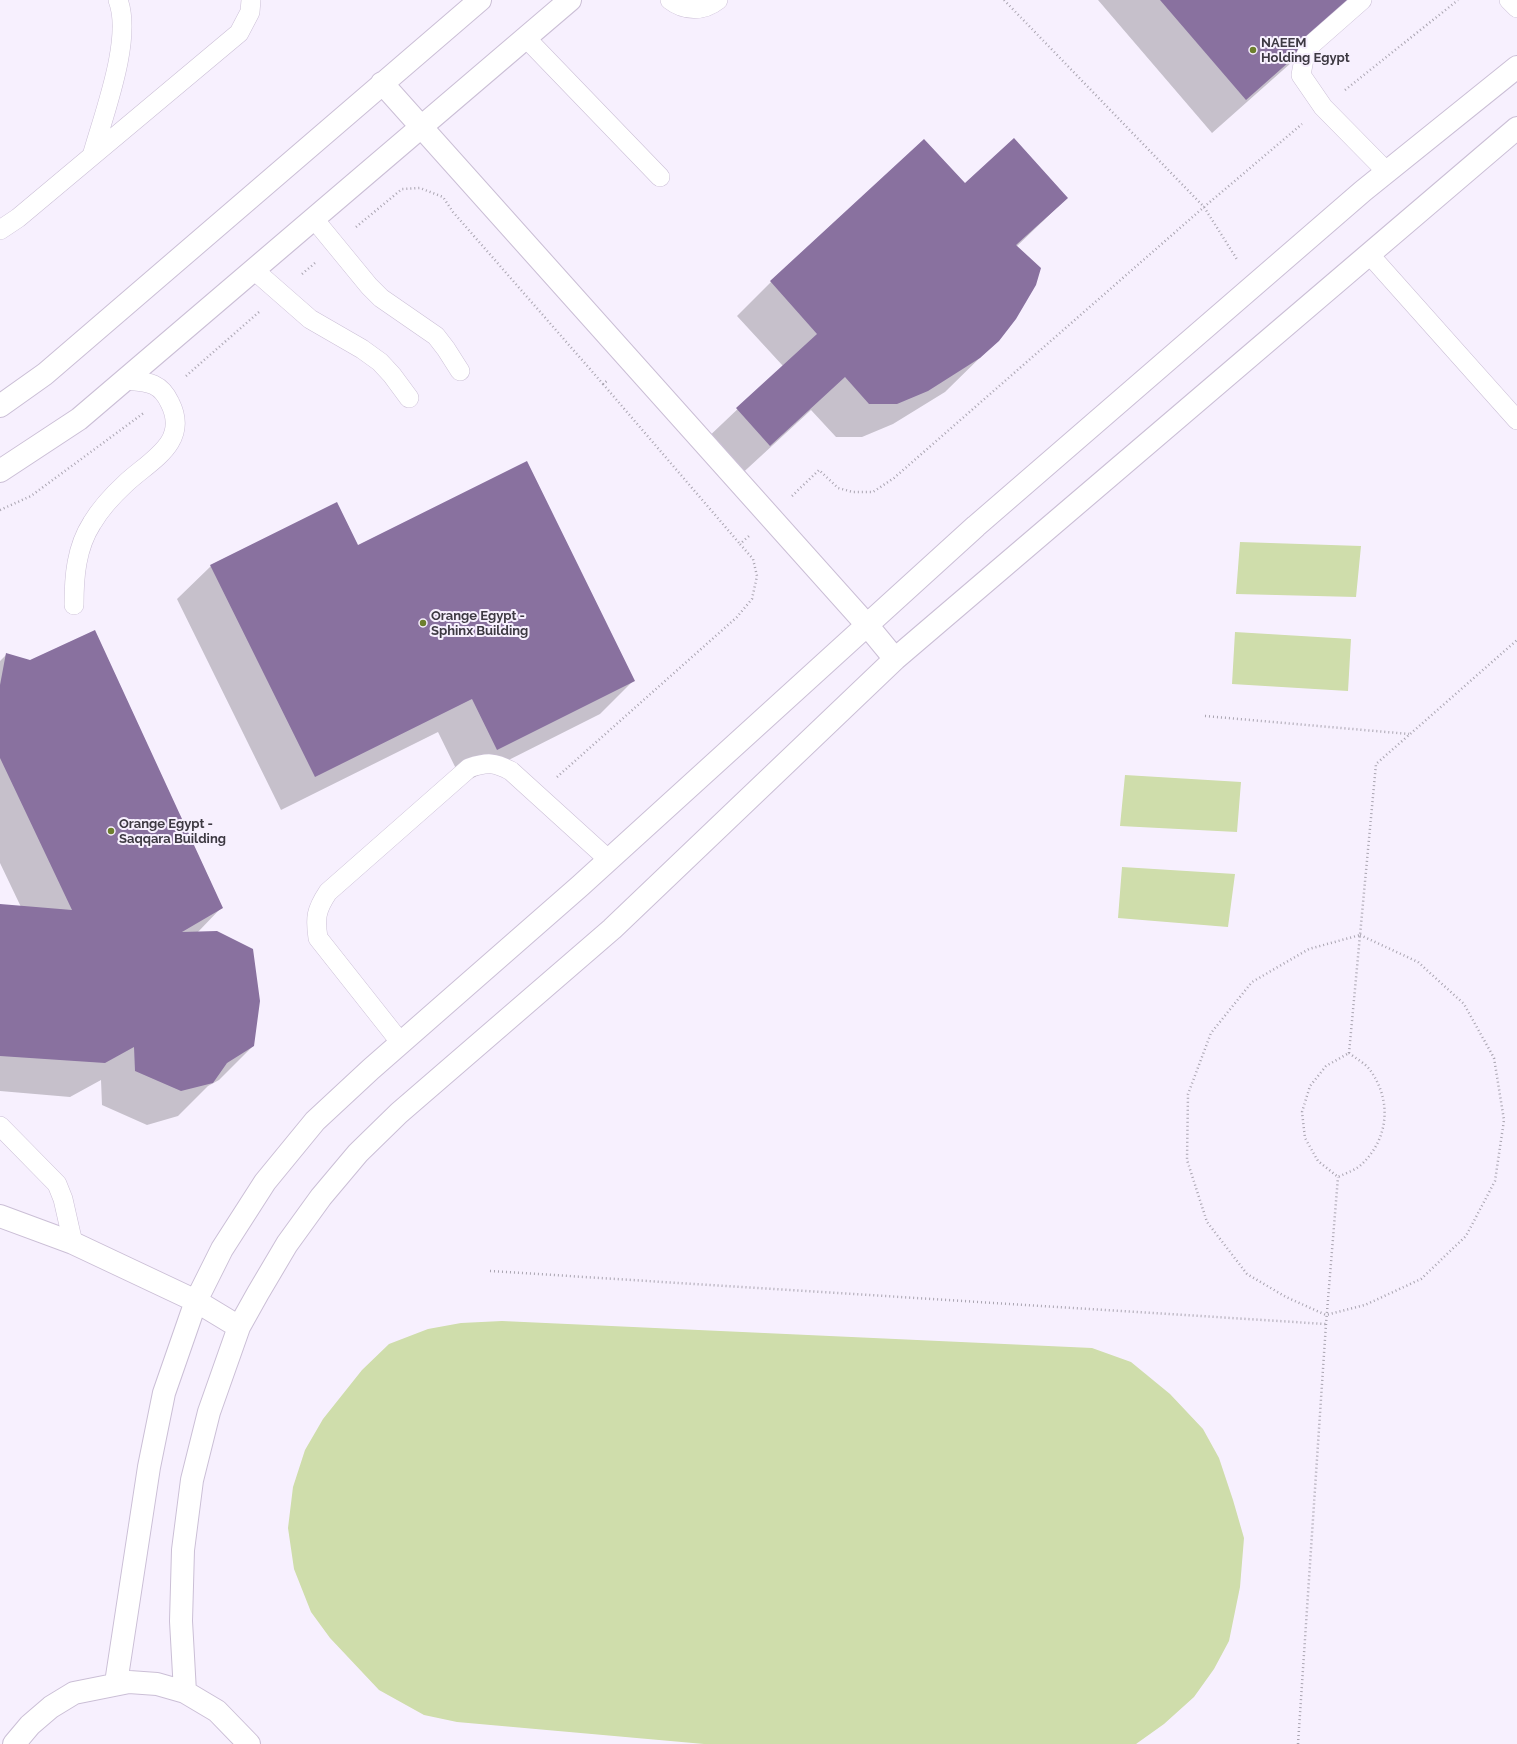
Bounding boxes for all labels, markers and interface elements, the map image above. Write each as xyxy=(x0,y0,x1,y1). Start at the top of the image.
place label: NAEEM Holding Egypt xyxy=(1261,35,1350,66)
marker: NAEEM Holding Egypt xyxy=(1248,45,1258,55)
place label: Orange Egypt - Sphinx Building xyxy=(431,608,528,639)
marker: Orange Egypt - Sphinx Building xyxy=(418,618,428,628)
place label: Orange Egypt - Saqqara Building xyxy=(119,816,226,847)
marker: Orange Egypt - Saqqara Building xyxy=(106,826,116,836)

